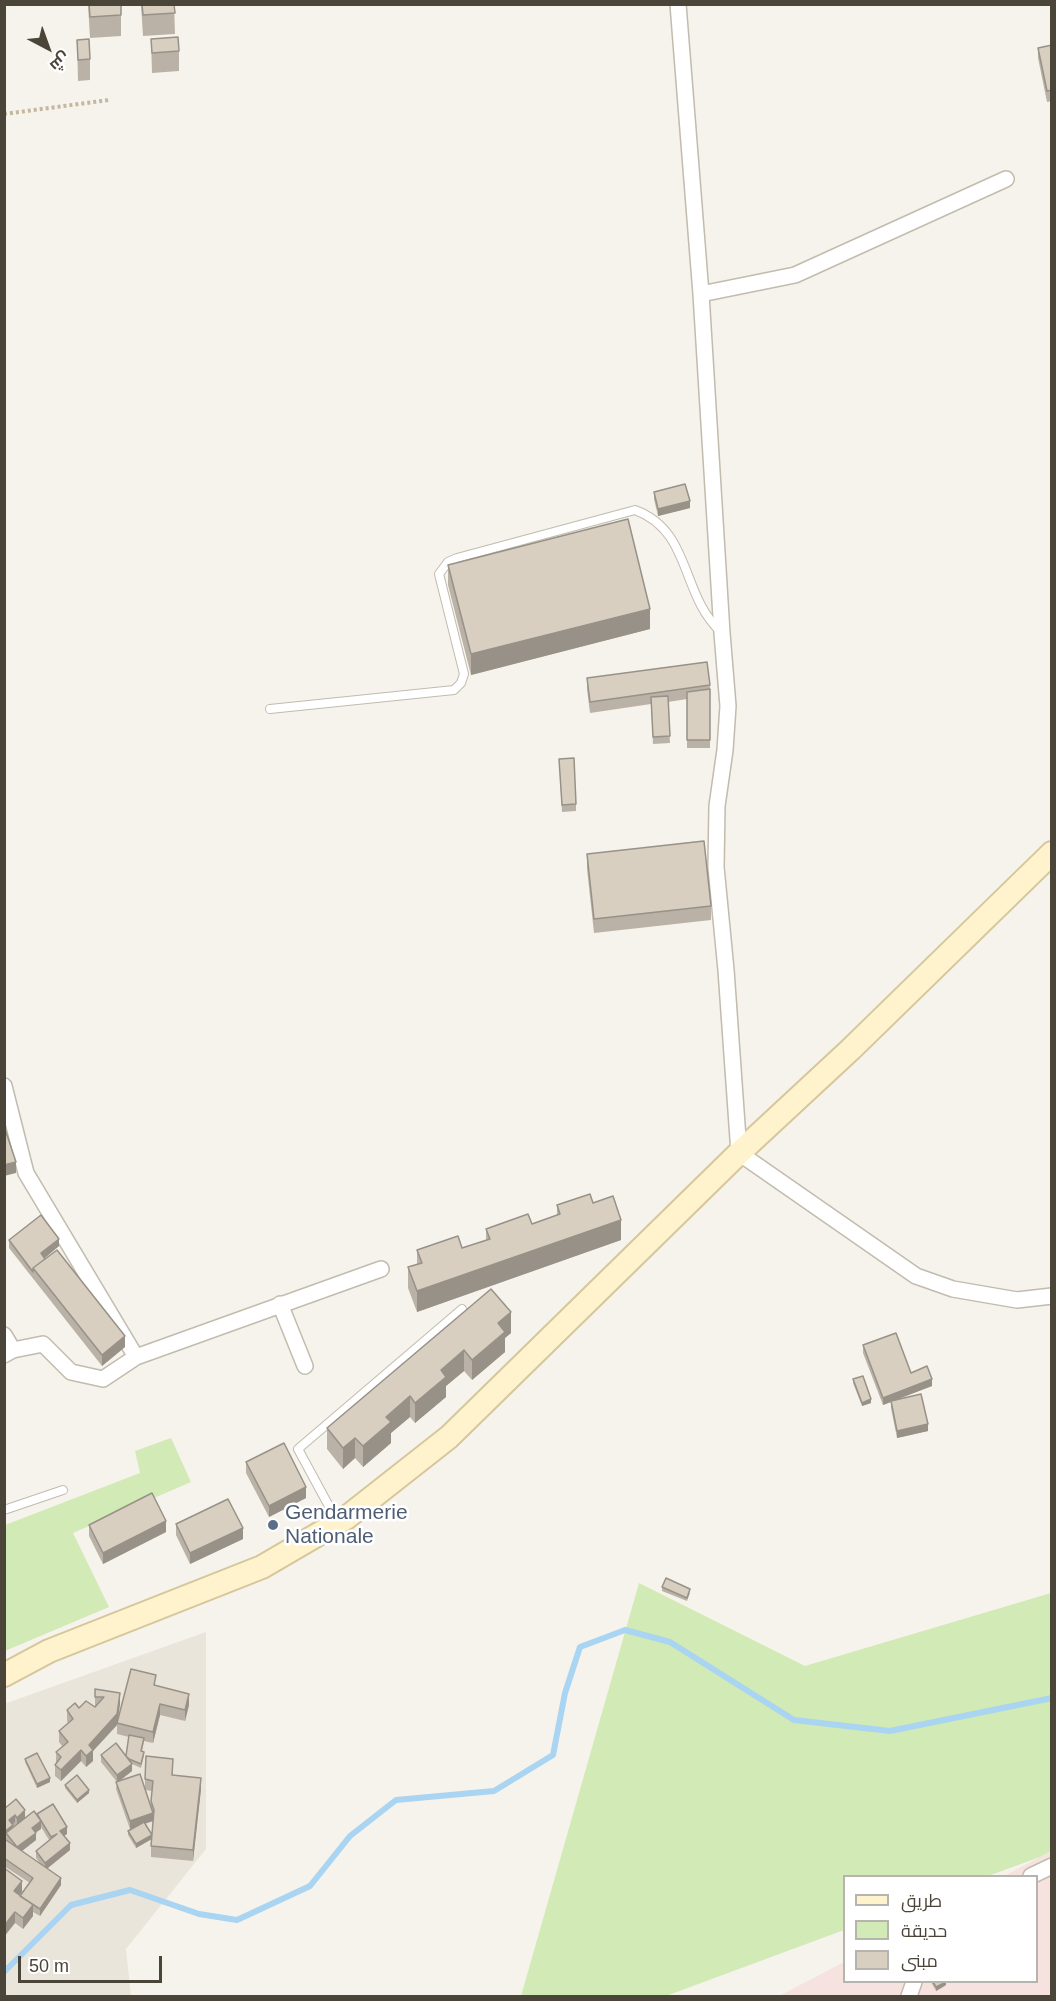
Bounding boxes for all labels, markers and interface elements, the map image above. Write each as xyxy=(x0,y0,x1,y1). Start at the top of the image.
north arrow xyxy=(18,18,78,78)
text: ش xyxy=(47,49,73,75)
place label: Gendarmerie Nationale xyxy=(285,1500,408,1550)
marker: Gendarmerie Nationale xyxy=(266,1518,280,1532)
legend xyxy=(843,1875,1038,1983)
text: طريق xyxy=(901,1891,942,1911)
text: حديقة xyxy=(901,1921,947,1941)
scale bar xyxy=(21,1944,165,1982)
text: مبنى xyxy=(901,1951,938,1971)
text: 50 m xyxy=(29,1956,69,1976)

